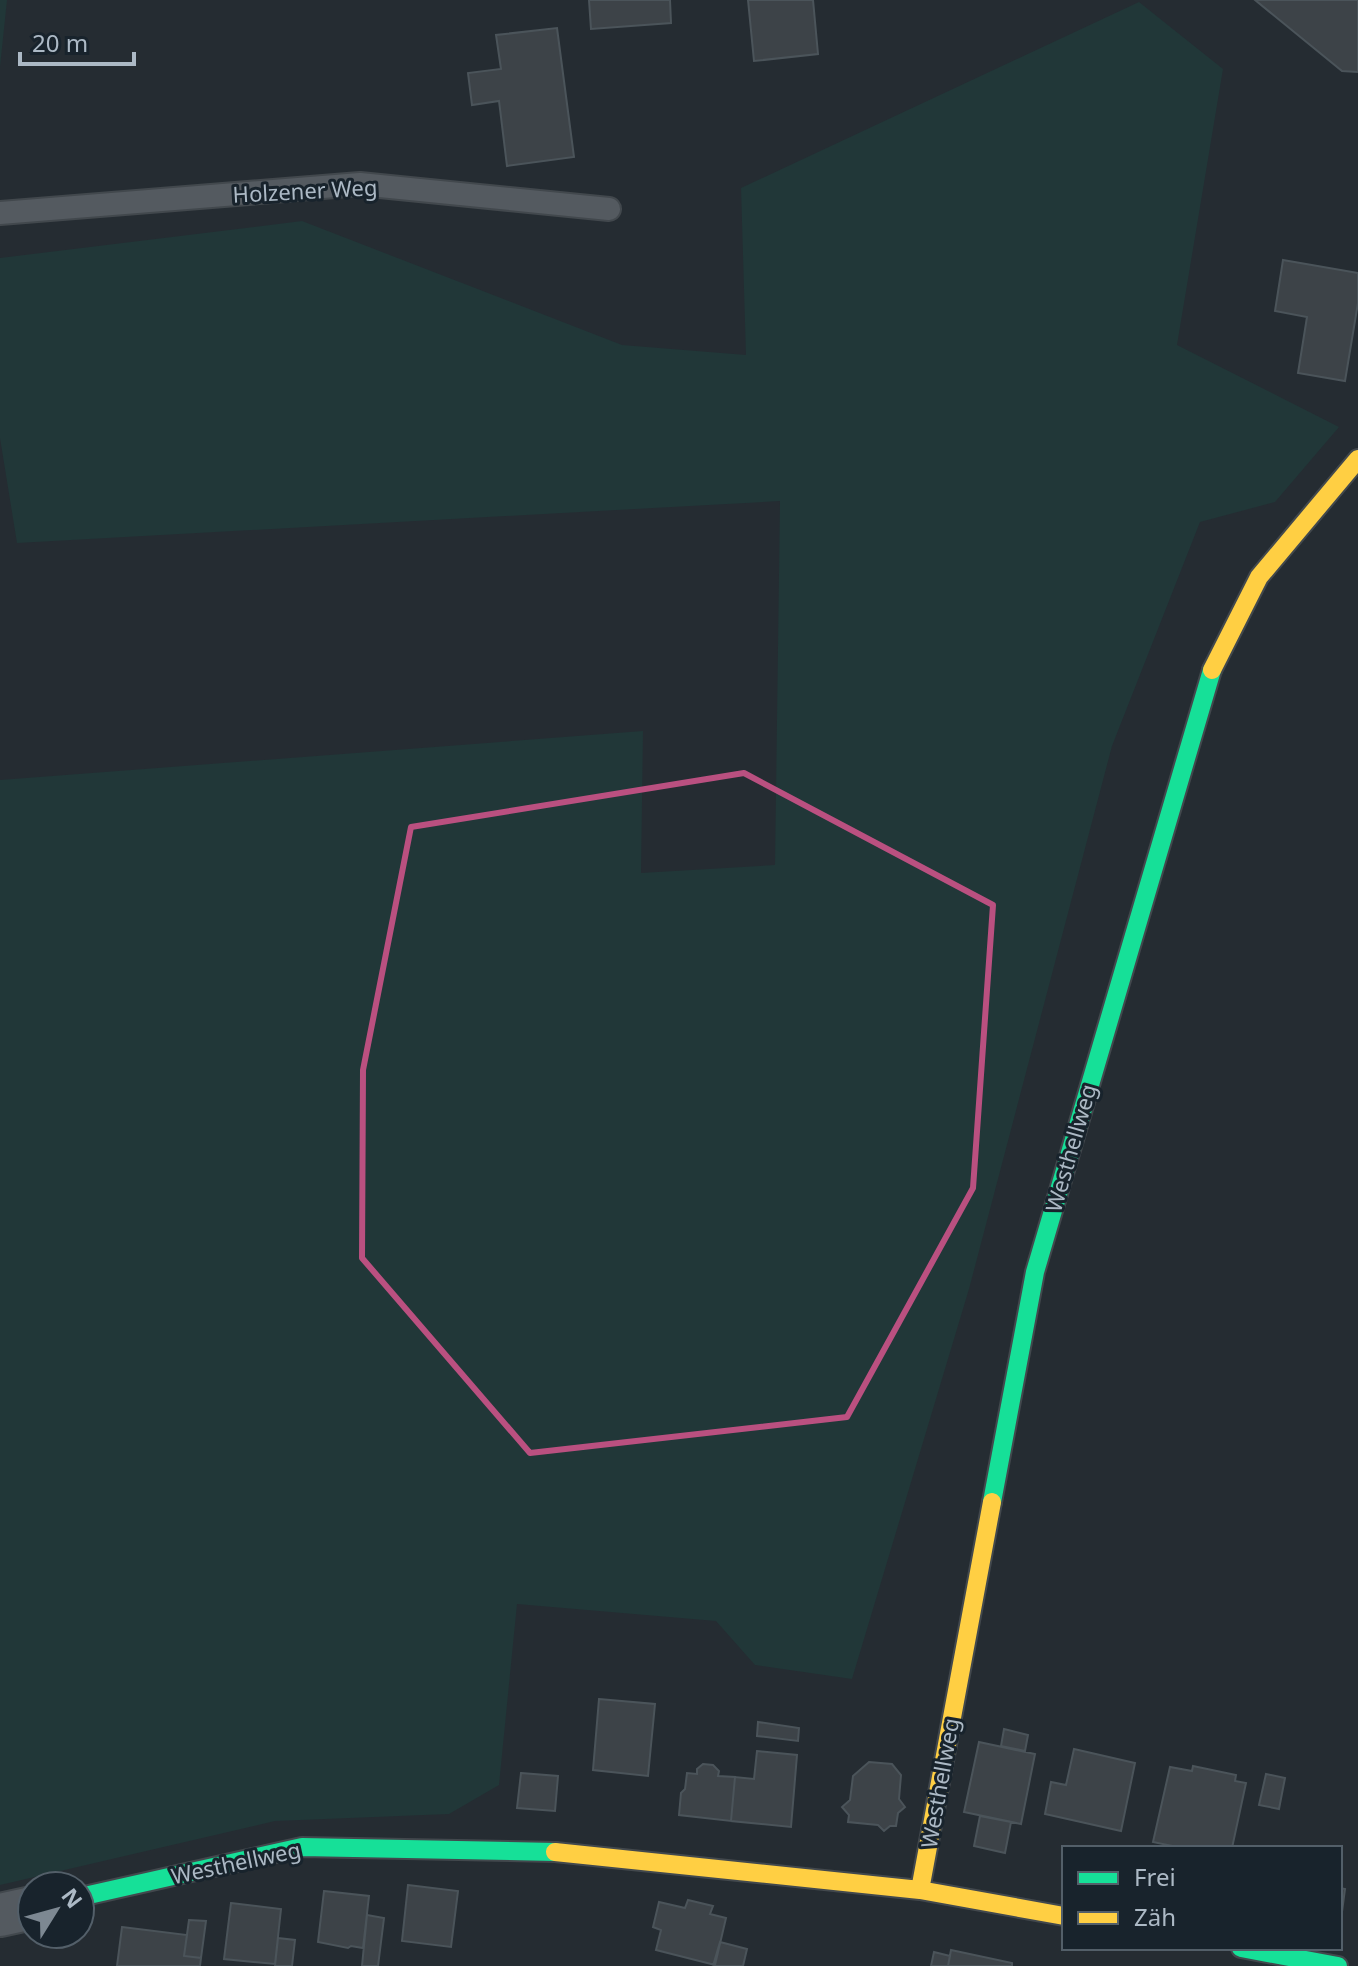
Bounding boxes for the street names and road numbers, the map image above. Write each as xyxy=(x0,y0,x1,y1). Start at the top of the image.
street label: Holzener Weg xyxy=(232,171,378,209)
street label: Westhellweg xyxy=(1037,1080,1103,1215)
street label: Westhellweg xyxy=(913,1715,965,1850)
street label: Westhellweg xyxy=(168,1834,303,1890)

